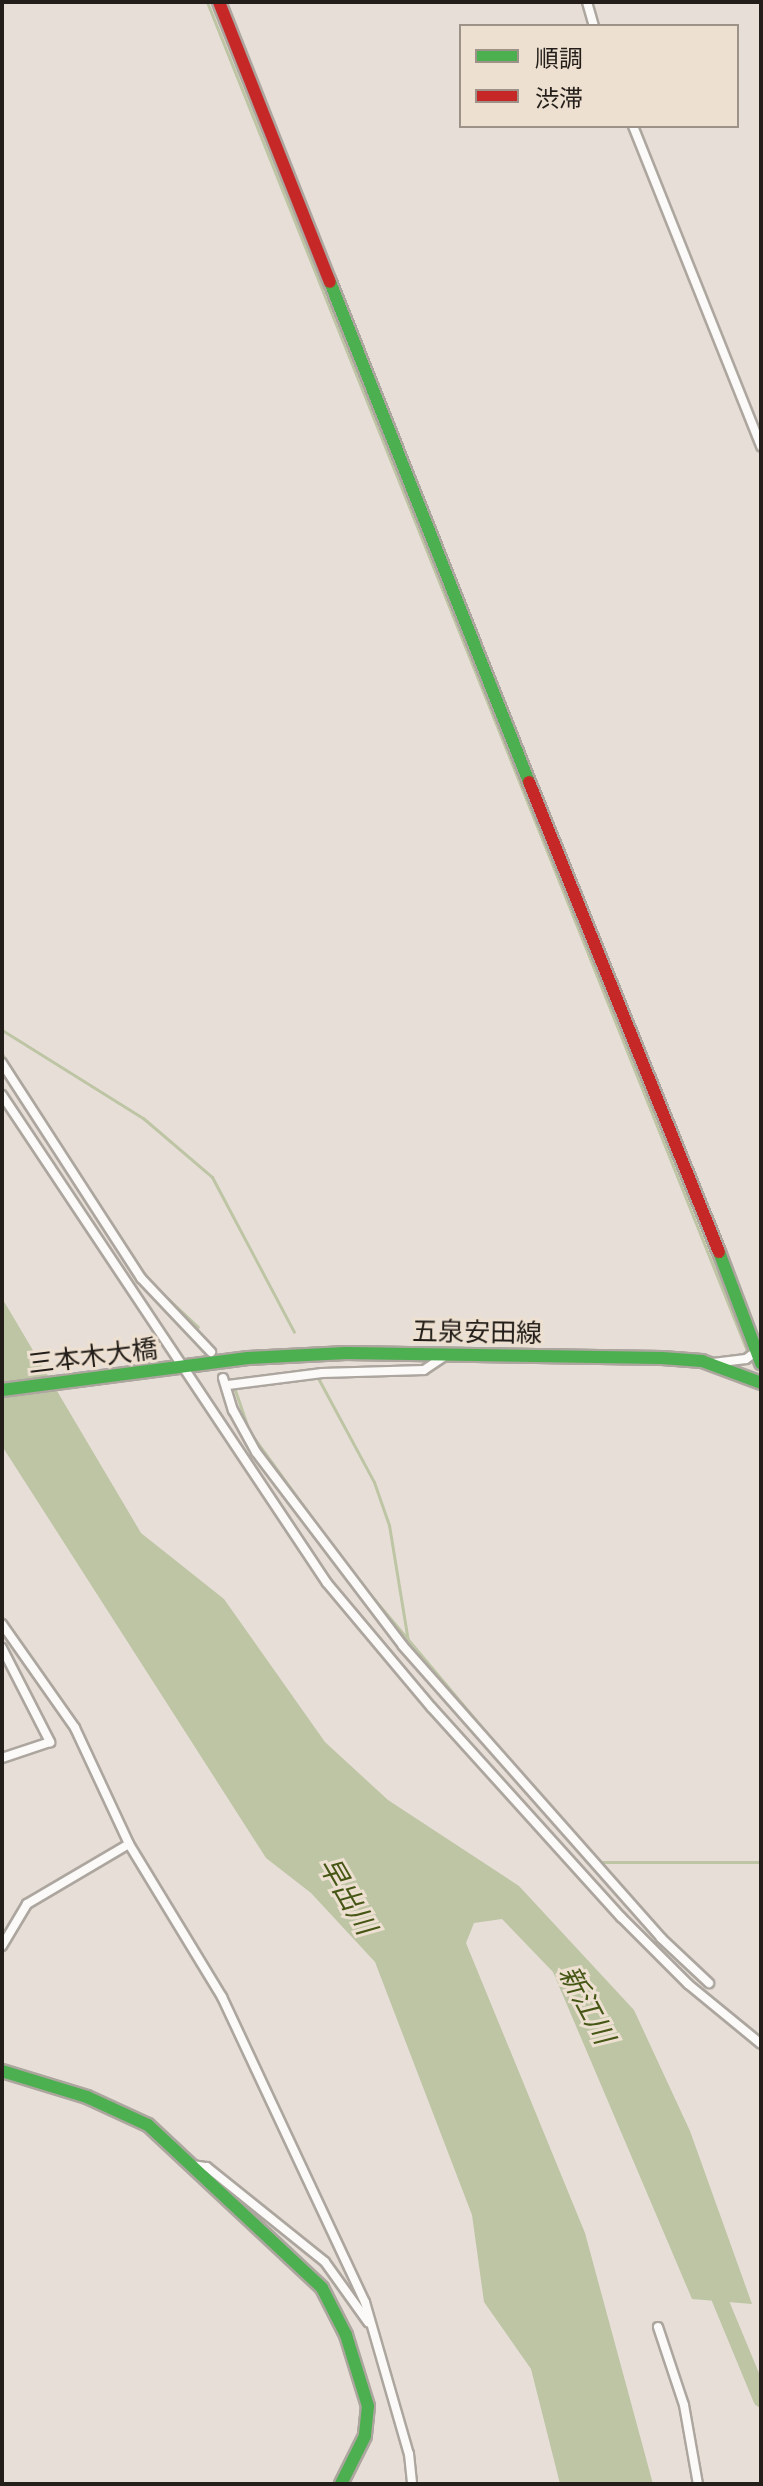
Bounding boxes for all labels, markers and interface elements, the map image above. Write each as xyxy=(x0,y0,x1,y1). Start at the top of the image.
legend xyxy=(459,24,739,128)
text: 順調 xyxy=(535,45,583,73)
text: 渋滞 xyxy=(535,85,583,113)
street label: 五泉安田線 xyxy=(412,1316,542,1350)
street label: 三本木大橋 xyxy=(27,1334,159,1380)
water label: 早出川 xyxy=(311,1851,383,1941)
water label: 新江川 xyxy=(551,1960,621,2050)

